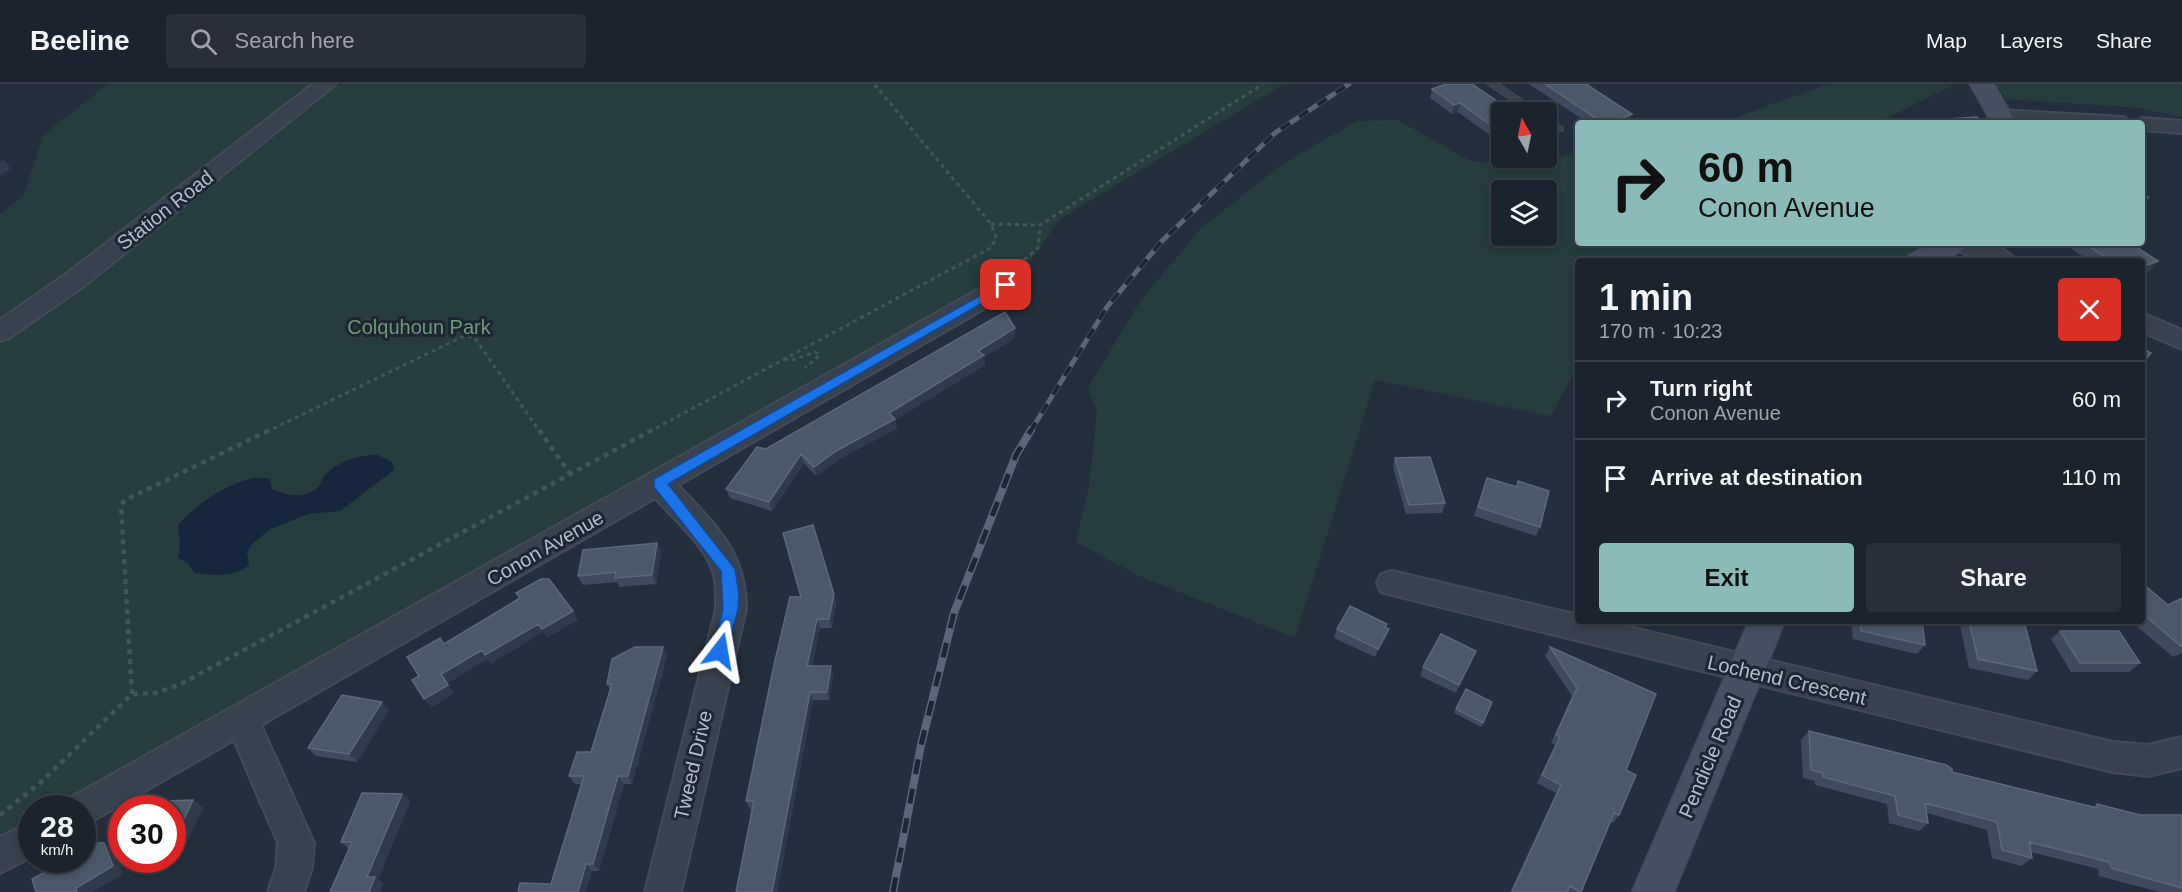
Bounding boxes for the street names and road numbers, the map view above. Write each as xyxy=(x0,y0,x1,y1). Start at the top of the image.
street label: Station Road xyxy=(113,166,217,254)
street label: Conon Avenue xyxy=(483,506,607,590)
street label: Lochend Crescent xyxy=(1705,651,1869,709)
street label: Pendicle Road xyxy=(1674,693,1746,821)
street label: Tweed Drive xyxy=(670,708,716,822)

